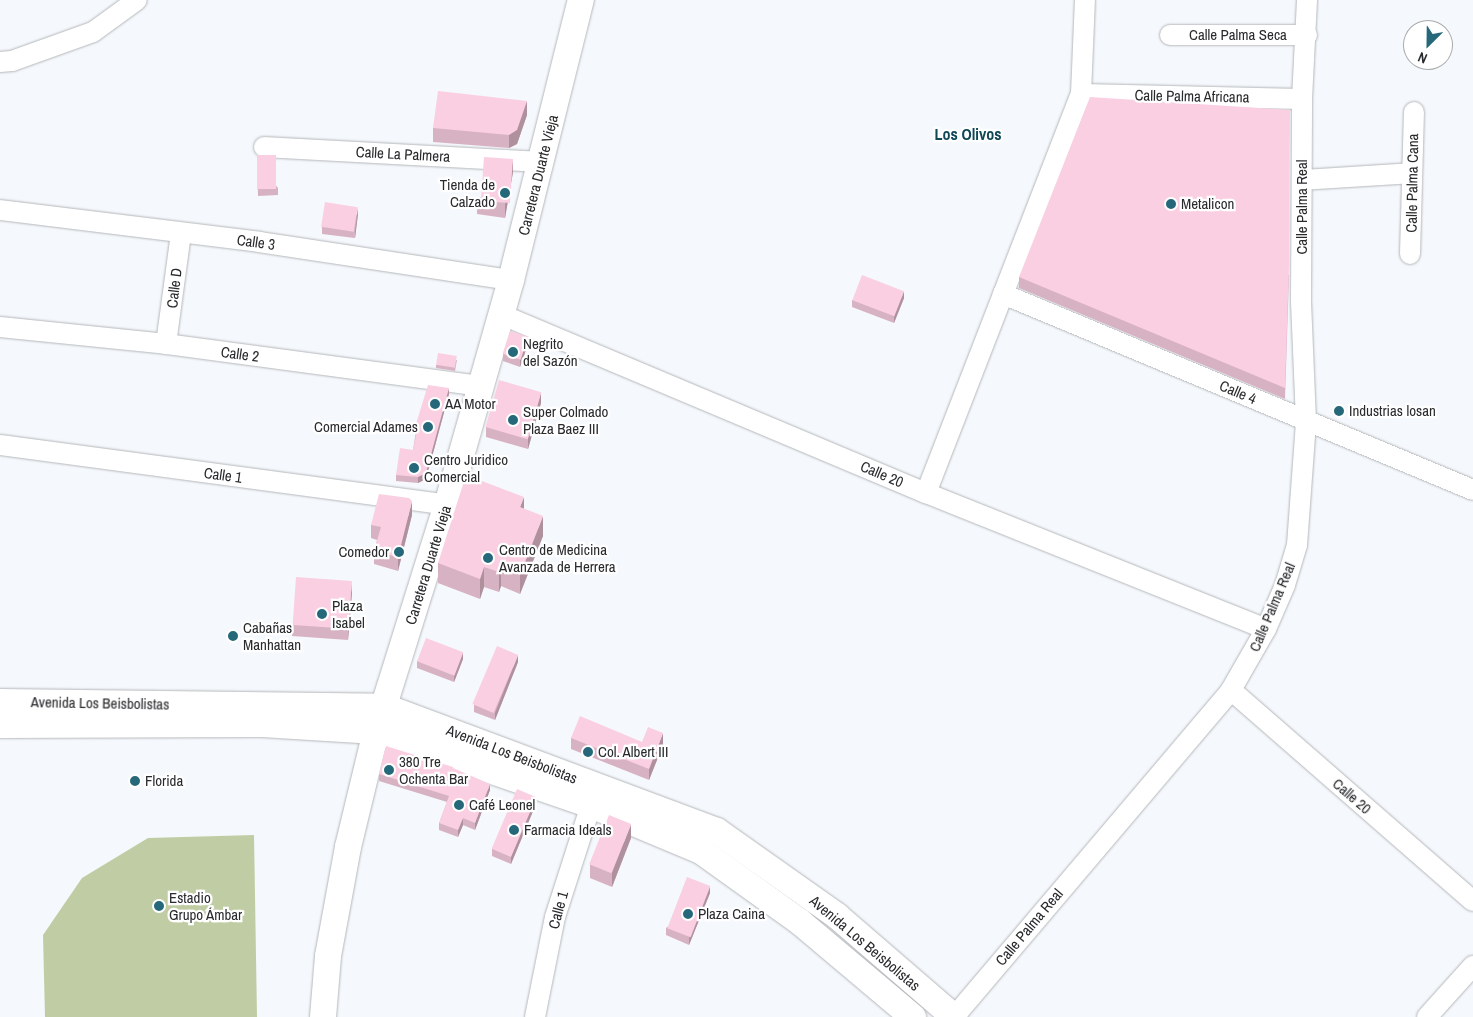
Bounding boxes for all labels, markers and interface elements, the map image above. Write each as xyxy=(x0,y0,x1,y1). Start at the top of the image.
north arrow xyxy=(1403,20,1453,70)
street label: Calle Palma Seca xyxy=(1189,26,1287,44)
text: N xyxy=(1415,48,1430,68)
street label: Calle Palma Africana xyxy=(1134,86,1250,106)
street label: Carretera Duarte Vieja xyxy=(514,113,562,237)
district label: Los Olivos xyxy=(934,124,1002,144)
street label: Calle Palma Cana xyxy=(1402,133,1422,233)
street label: Calle La Palmera xyxy=(355,143,451,165)
street label: Calle Palma Real xyxy=(1293,159,1311,255)
place label: Tienda de Calzado xyxy=(440,175,495,210)
marker: Tienda de Calzado xyxy=(499,187,511,199)
place label: Metalicon xyxy=(1181,195,1234,213)
marker: Metalicon xyxy=(1165,198,1177,210)
street label: Calle 3 xyxy=(236,230,276,254)
street label: Calle D xyxy=(163,267,185,309)
place label: Negrito del Sazón xyxy=(523,334,578,369)
street label: Calle 2 xyxy=(220,342,260,366)
marker: Negrito del Sazón xyxy=(507,346,519,358)
street label: Calle 4 xyxy=(1217,376,1259,408)
place label: AA Motor xyxy=(445,395,496,413)
marker: AA Motor xyxy=(429,398,441,410)
place label: Super Colmado Plaza Baez III xyxy=(523,402,608,437)
place label: Industrias losan xyxy=(1349,402,1436,420)
marker: Industrias losan xyxy=(1333,405,1345,417)
marker: Super Colmado Plaza Baez III xyxy=(507,414,519,426)
place label: Comercial Adames xyxy=(313,418,418,436)
marker: Comercial Adames xyxy=(422,421,434,433)
place label: Centro Juridico Comercial xyxy=(424,450,508,485)
street label: Calle 20 xyxy=(858,457,906,491)
marker: Centro Juridico Comercial xyxy=(408,462,420,474)
street label: Calle 1 xyxy=(203,463,243,487)
street label: Carretera Duarte Vieja xyxy=(401,503,455,627)
place label: Centro de Medicina Avanzada de Herrera xyxy=(499,540,616,575)
place label: Comedor xyxy=(338,543,389,561)
marker: Comedor xyxy=(393,546,405,558)
marker: Centro de Medicina Avanzada de Herrera xyxy=(481,551,495,565)
street label: Calle Palma Real xyxy=(1245,560,1299,654)
place label: Plaza Isabel xyxy=(332,596,365,631)
marker: Plaza Isabel xyxy=(316,608,328,620)
place label: Cabañas Manhattan xyxy=(243,618,301,653)
marker: Cabañas Manhattan xyxy=(227,630,239,642)
street label: Avenida Los Beisbolistas xyxy=(31,693,169,713)
street label: Avenida Los Beisbolistas xyxy=(444,721,580,787)
place label: Col. Albert III xyxy=(598,743,669,761)
marker: Col. Albert III xyxy=(582,746,594,758)
place label: 380 Tre Ochenta Bar xyxy=(399,752,468,787)
marker: 380 Tre Ochenta Bar xyxy=(383,764,395,776)
place label: Florida xyxy=(145,772,183,790)
street label: Calle 20 xyxy=(1329,774,1375,818)
marker: Florida xyxy=(129,775,141,787)
place label: Café Leonel xyxy=(469,796,535,814)
marker: Café Leonel xyxy=(453,799,465,811)
place label: Farmacia Ideals xyxy=(524,821,612,839)
marker: Farmacia Ideals xyxy=(508,824,520,836)
street label: Calle Palma Real xyxy=(992,885,1066,969)
place label: Estadio Grupo Ámbar xyxy=(169,888,243,923)
street label: Calle 1 xyxy=(544,889,572,931)
street label: Avenida Los Beisbolistas xyxy=(806,892,924,994)
marker: Estadio Grupo Ámbar xyxy=(153,900,165,912)
place label: Plaza Caina xyxy=(698,905,765,923)
marker: Plaza Caina xyxy=(682,908,694,920)

